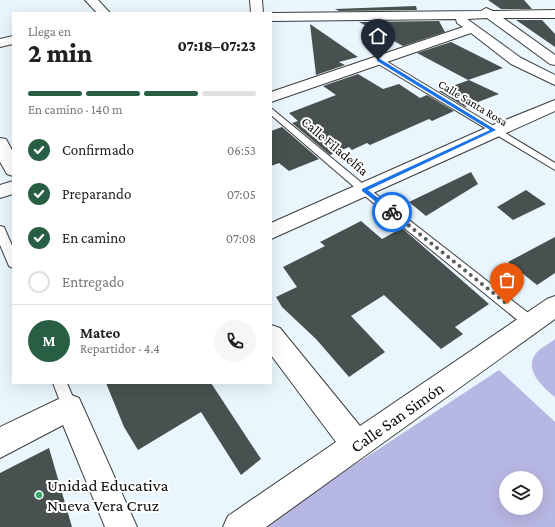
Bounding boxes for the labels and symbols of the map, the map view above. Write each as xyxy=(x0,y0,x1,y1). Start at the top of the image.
pin xyxy=(361,19,395,60)
street label: Calle Santa Rosa xyxy=(436,77,511,129)
street label: Calle Filadelfia xyxy=(298,113,372,179)
courier xyxy=(372,192,412,232)
pin xyxy=(490,263,524,304)
street label: Calle San Simón xyxy=(347,378,447,457)
place label: Unidad Educativa Nueva Vera Cruz xyxy=(47,476,168,515)
marker: Unidad Educativa Nueva Vera Cruz xyxy=(34,490,44,500)

